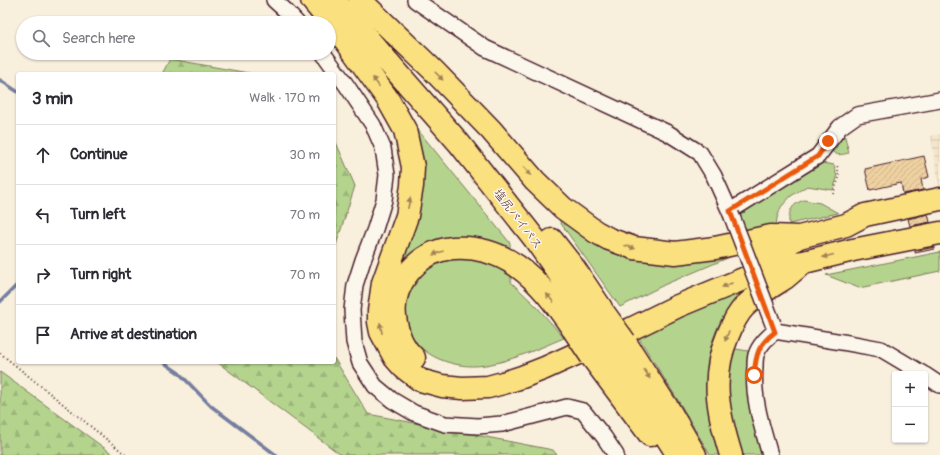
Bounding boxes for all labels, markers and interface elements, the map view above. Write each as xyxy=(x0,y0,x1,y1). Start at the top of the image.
search box xyxy=(16,16,336,60)
icon: search xyxy=(30,27,52,49)
text: Search here xyxy=(62,29,135,48)
one-way arrow xyxy=(434,71,444,81)
one-way arrow xyxy=(372,77,380,88)
text: 3 min xyxy=(32,88,73,109)
text: Walk · 170 m xyxy=(249,90,320,106)
route end xyxy=(819,132,837,150)
icon: ahead xyxy=(32,144,54,166)
text: Continue xyxy=(70,145,128,164)
text: 30 m xyxy=(290,147,320,163)
one-way arrow xyxy=(522,166,531,177)
street label: 塩尻バイパス xyxy=(490,186,545,252)
one-way arrow xyxy=(407,197,413,209)
icon: left xyxy=(32,204,54,226)
text: Turn left xyxy=(70,205,126,224)
text: 70 m xyxy=(290,207,320,223)
one-way arrow xyxy=(625,244,637,250)
one-way arrow xyxy=(431,250,443,256)
one-way arrow xyxy=(822,254,835,260)
icon: right xyxy=(32,264,54,286)
text: Turn right xyxy=(70,265,131,284)
text: 70 m xyxy=(290,267,320,283)
one-way arrow xyxy=(720,283,732,289)
one-way arrow xyxy=(546,293,555,303)
one-way arrow xyxy=(377,322,383,334)
icon: arrive xyxy=(32,324,54,346)
text: Arrive at destination xyxy=(70,325,197,344)
one-way arrow xyxy=(724,331,730,343)
route start xyxy=(745,366,763,384)
one-way arrow xyxy=(643,368,650,380)
map controls xyxy=(892,371,928,443)
button: + xyxy=(892,371,928,407)
button: − xyxy=(892,407,928,443)

